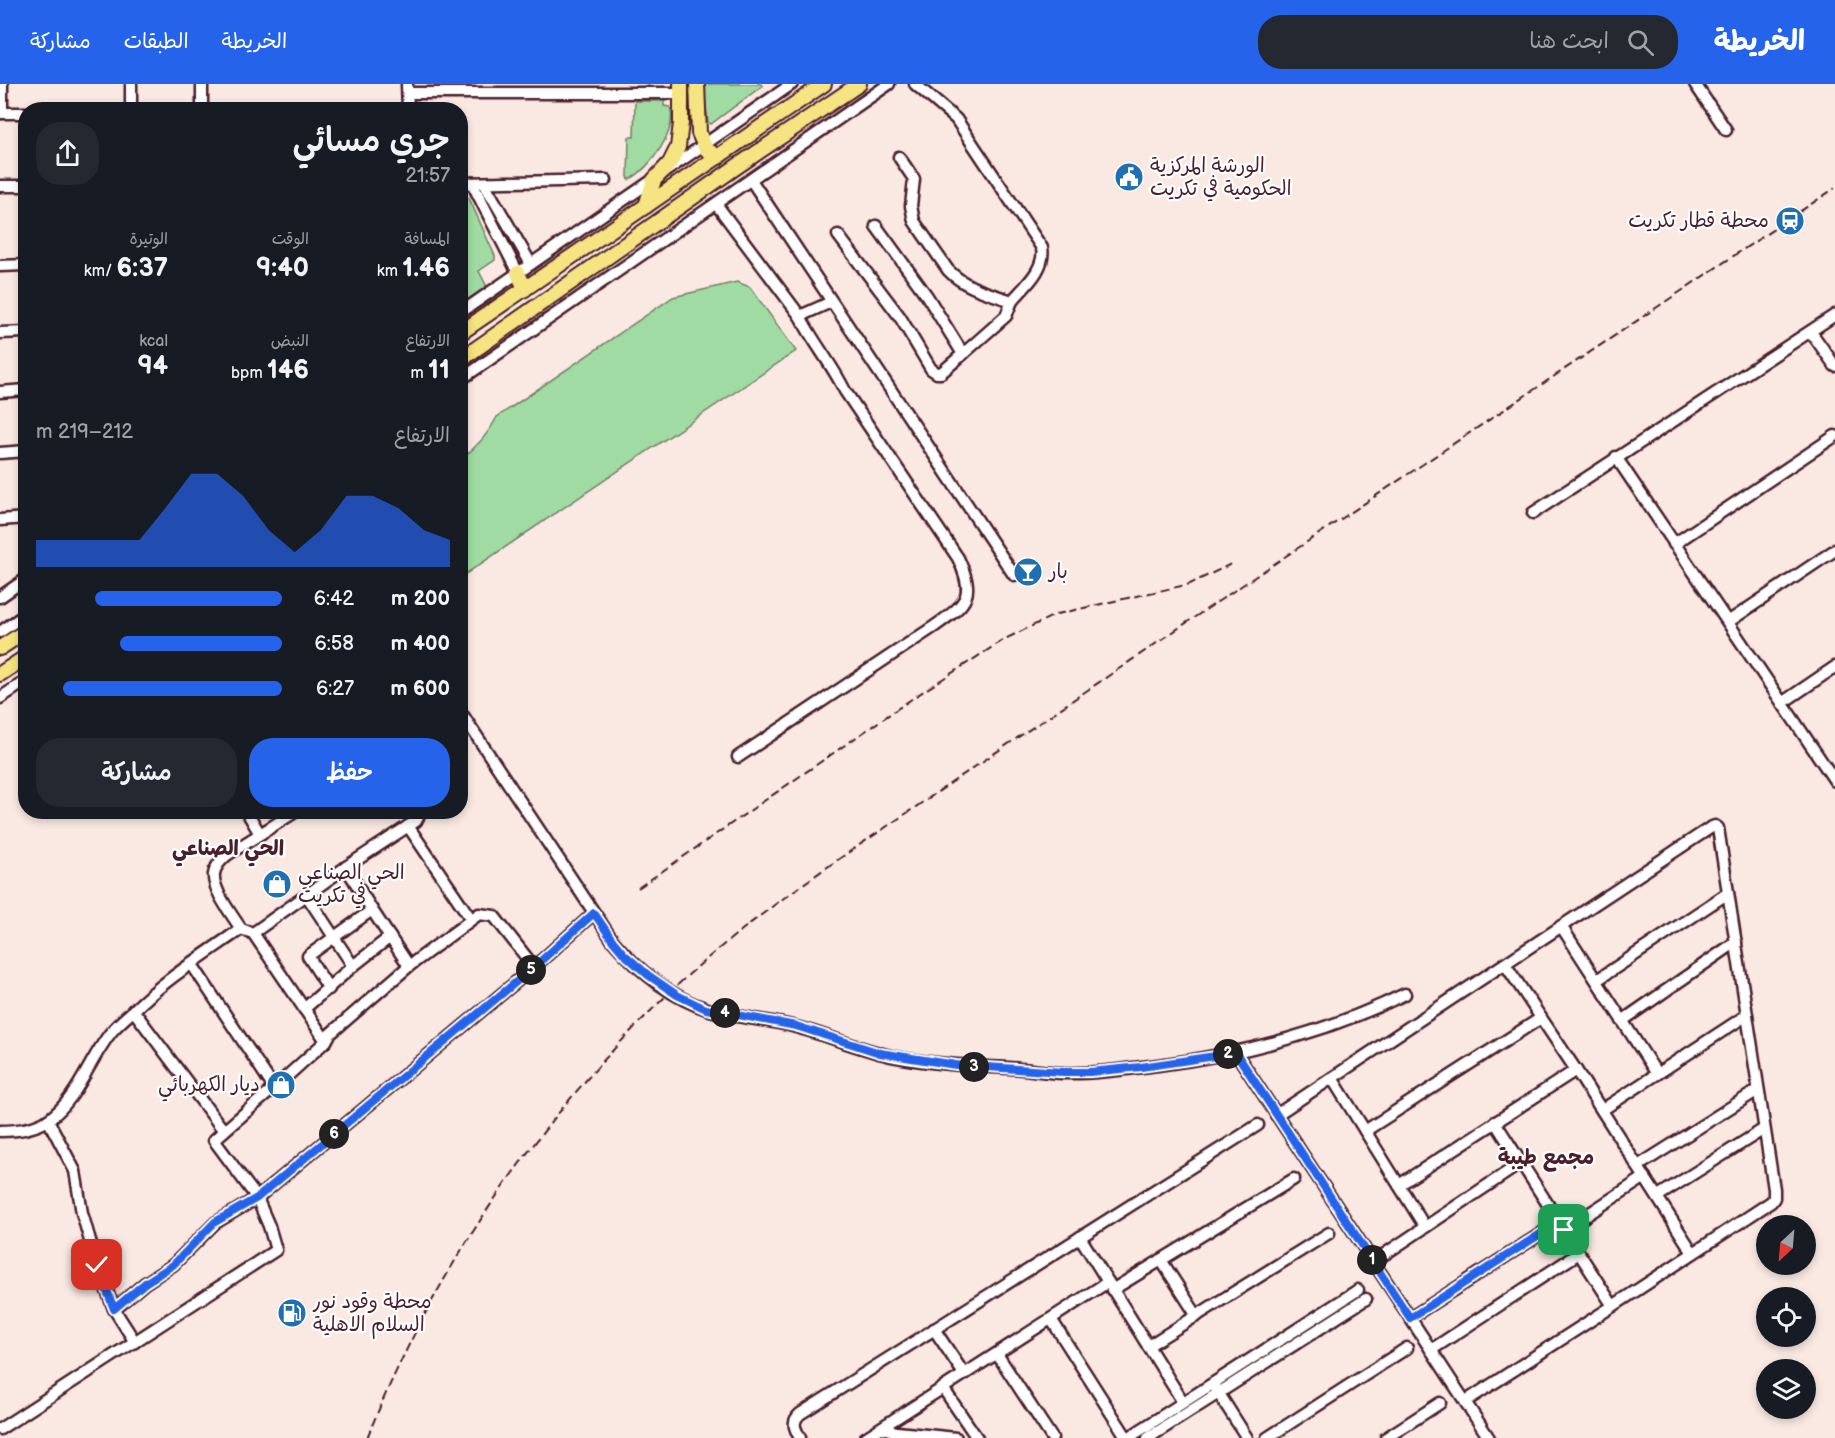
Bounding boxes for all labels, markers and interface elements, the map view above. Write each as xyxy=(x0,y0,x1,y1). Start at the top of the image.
search box xyxy=(1258,15,1678,69)
text: الخريطة xyxy=(1714,25,1805,58)
icon: search xyxy=(1624,26,1657,59)
text: ابحث هنا xyxy=(1529,28,1609,55)
text: مشاركة xyxy=(30,29,91,54)
text: الطبقات xyxy=(124,29,189,54)
text: الخريطة xyxy=(222,29,287,54)
text: جري مسائي xyxy=(292,121,450,161)
button: share xyxy=(36,122,99,185)
place label: الورشة المركزية الحكومية في تكريت xyxy=(1150,154,1292,202)
public building icon: الورشة المركزية الحكومية في تكريت xyxy=(1113,161,1145,193)
text: 21:57 xyxy=(405,164,450,188)
station icon: محطة قطار تكريت xyxy=(1774,205,1806,237)
place label: محطة قطار تكريت xyxy=(1628,209,1769,233)
text: الوتيرة xyxy=(129,230,168,249)
text: الوقت xyxy=(272,230,309,249)
text: المسافة xyxy=(404,230,450,249)
text: 6:37 xyxy=(116,253,168,284)
text: 9:40 xyxy=(256,253,309,284)
text: 1.46 xyxy=(402,253,450,284)
text: /km xyxy=(84,262,116,281)
text: km xyxy=(377,262,402,281)
text: kcal xyxy=(139,332,168,351)
text: النبض xyxy=(271,332,309,351)
text: الارتفاع xyxy=(405,332,450,351)
text: 94 xyxy=(137,351,168,382)
text: 146 xyxy=(267,355,309,386)
text: 11 xyxy=(428,355,450,386)
text: bpm xyxy=(231,364,267,383)
text: m xyxy=(411,364,428,383)
text: 212–219 m xyxy=(36,420,133,444)
text: الارتفاع xyxy=(394,424,450,448)
bar icon: بار xyxy=(1012,556,1044,588)
place label: بار xyxy=(1047,560,1068,584)
text: 6:42 xyxy=(314,587,354,611)
text: 200 m xyxy=(391,587,450,611)
text: 6:58 xyxy=(315,632,354,656)
text: 400 m xyxy=(391,632,450,656)
text: 6:27 xyxy=(316,677,354,701)
text: 600 m xyxy=(390,677,450,701)
button: مشاركة xyxy=(36,738,237,807)
button: حفظ xyxy=(249,738,450,807)
district label: الحي الصناعي xyxy=(172,836,284,867)
place label: الحي الصناعي في تكريت xyxy=(298,861,405,909)
shop icon: الحي الصناعي في تكريت xyxy=(261,868,293,900)
pin: 5 xyxy=(516,955,546,985)
text: 5 xyxy=(526,960,536,979)
pin: 4 xyxy=(710,998,740,1028)
text: 4 xyxy=(720,1003,730,1022)
pin: 2 xyxy=(1213,1039,1243,1069)
text: 2 xyxy=(1223,1044,1233,1063)
pin: 3 xyxy=(959,1052,989,1082)
text: 3 xyxy=(969,1057,979,1076)
shop icon: ديار الكهربائي xyxy=(265,1069,297,1101)
place label: ديار الكهربائي xyxy=(158,1073,260,1102)
pin: 6 xyxy=(319,1119,349,1149)
text: 6 xyxy=(329,1124,339,1143)
district label: مجمع طيبة xyxy=(1498,1145,1594,1172)
pin xyxy=(1538,1204,1589,1255)
icon: arrive xyxy=(1547,1213,1580,1246)
north arrow xyxy=(1756,1215,1816,1275)
map controls xyxy=(1756,1215,1816,1419)
pin xyxy=(71,1239,122,1290)
pin: 1 xyxy=(1357,1245,1387,1275)
icon: check xyxy=(80,1248,113,1281)
text: 1 xyxy=(1369,1250,1375,1269)
button: locate xyxy=(1756,1287,1816,1347)
place label: محطة وقود نور السلام الاهلية xyxy=(312,1290,432,1339)
fuel station icon: محطة وقود نور السلام الاهلية xyxy=(276,1297,308,1329)
button: layers xyxy=(1756,1359,1816,1419)

